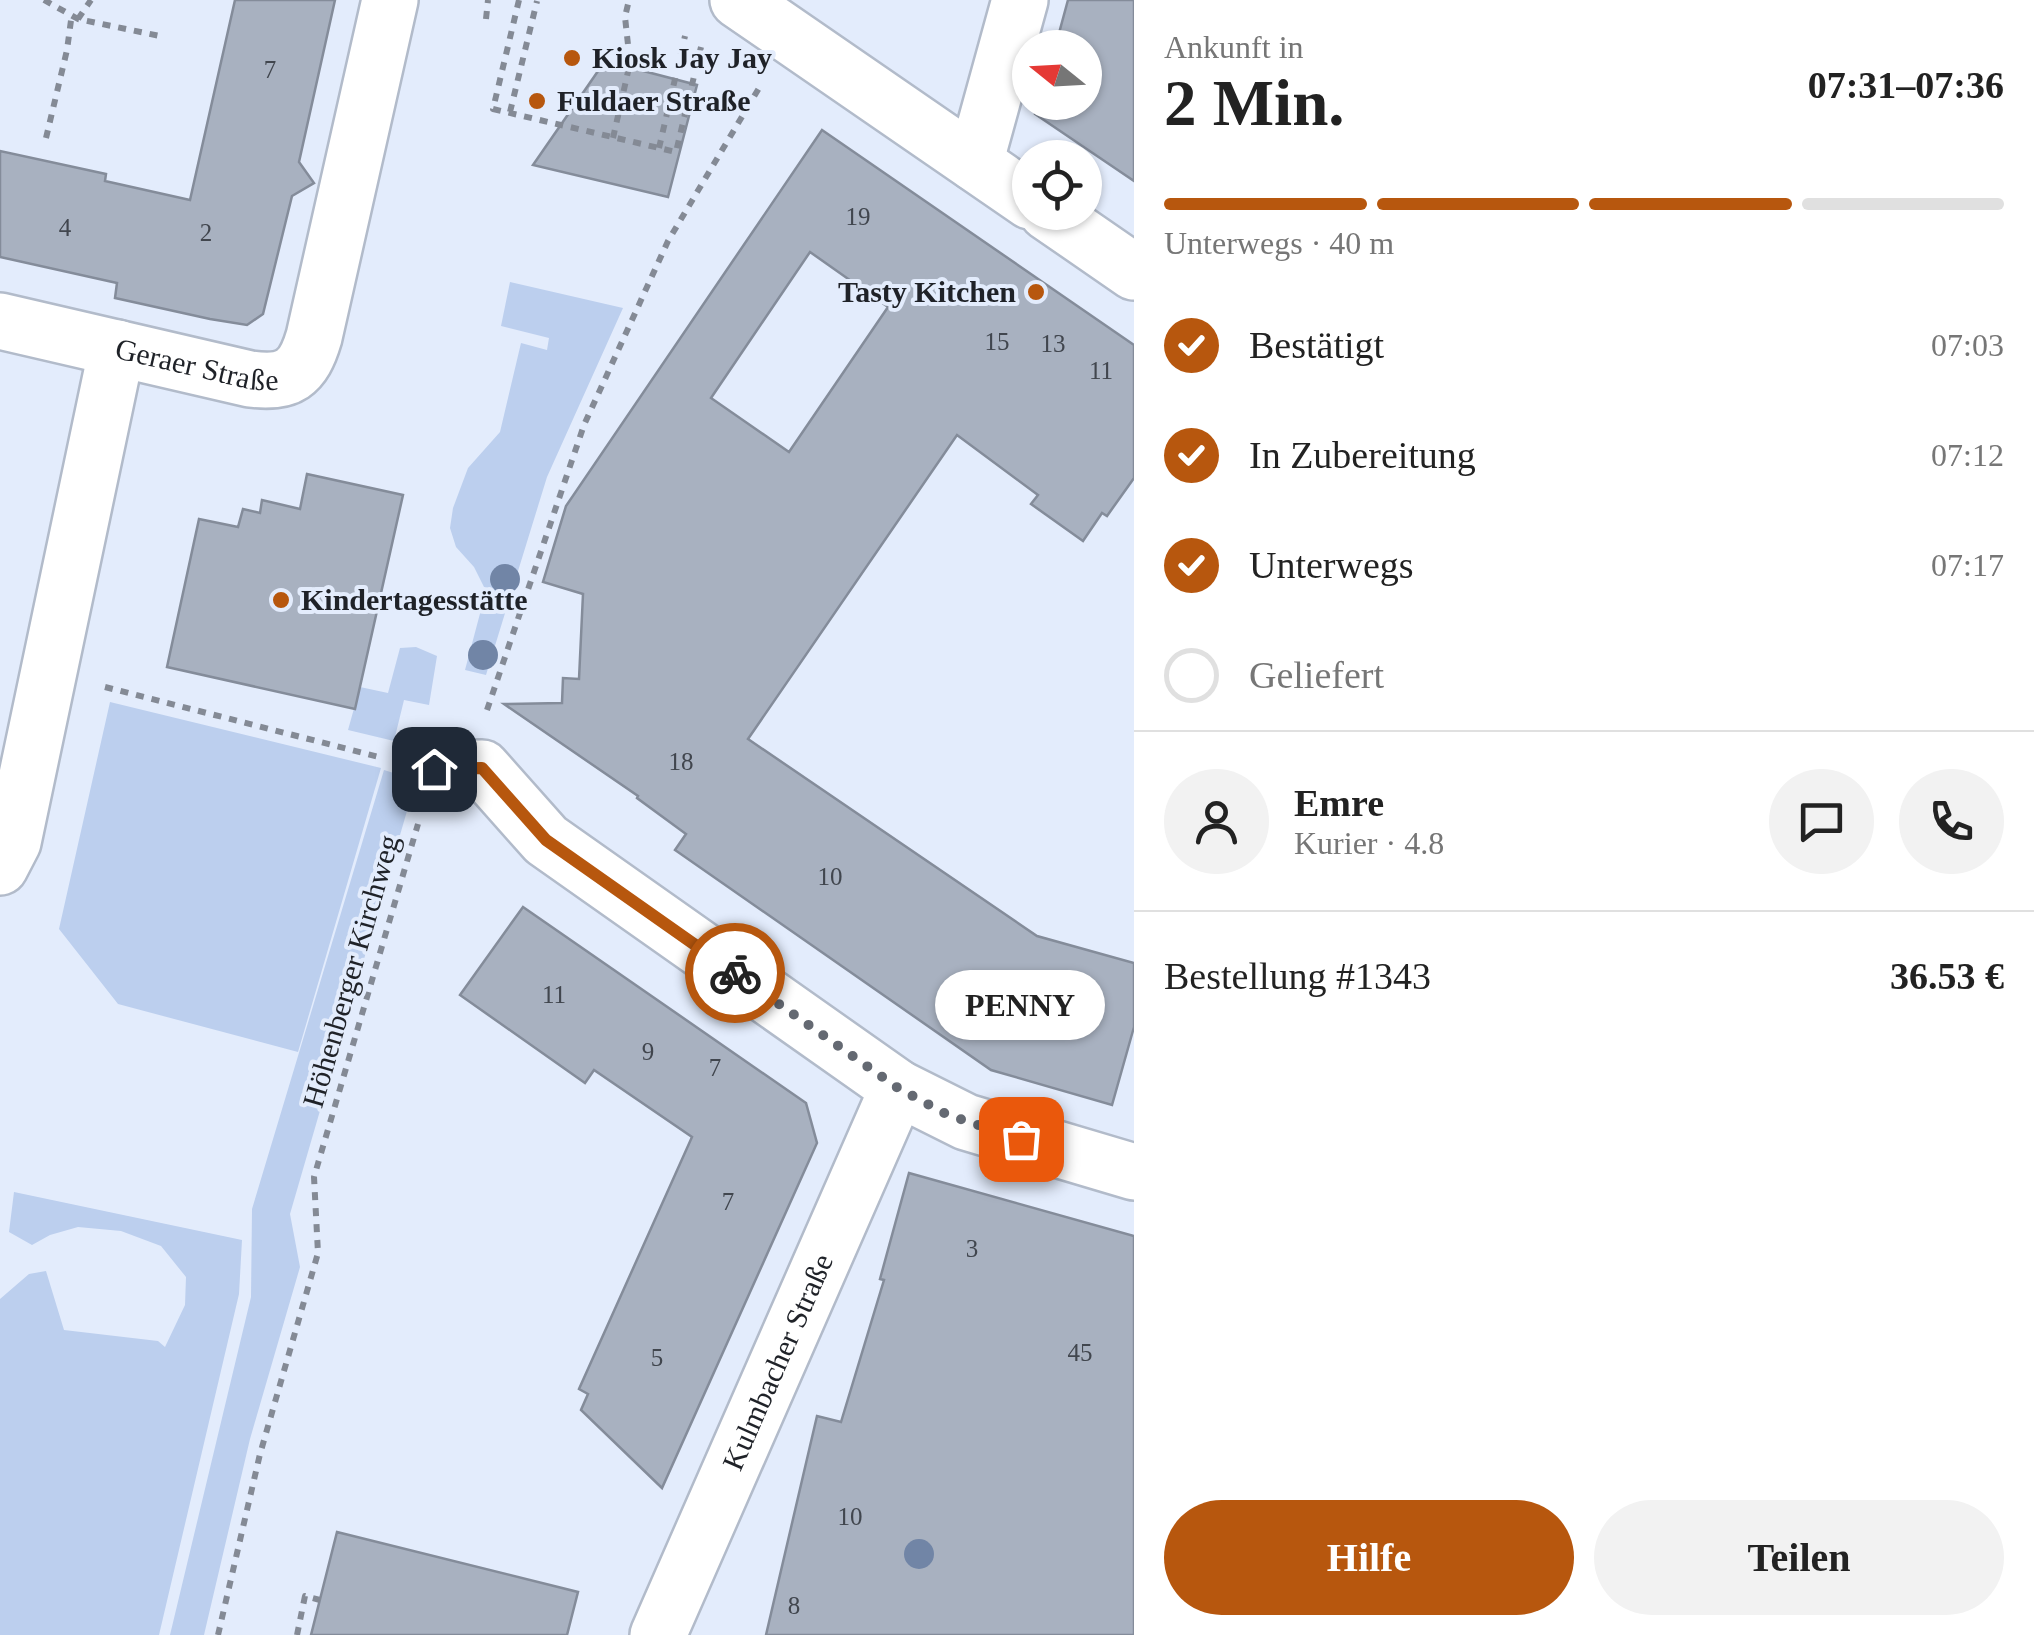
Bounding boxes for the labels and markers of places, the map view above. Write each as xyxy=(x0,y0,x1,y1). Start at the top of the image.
place label: Kiosk Jay Jay xyxy=(592,41,772,74)
marker: Kiosk Jay Jay xyxy=(561,47,583,69)
place label: Fuldaer Straße xyxy=(557,84,751,117)
marker: Fuldaer Straße xyxy=(526,90,548,112)
place label: Tasty Kitchen xyxy=(838,275,1016,308)
marker: Tasty Kitchen xyxy=(1025,281,1047,303)
place label: Kindertagesstätte xyxy=(301,583,528,616)
marker: Kindertagesstätte xyxy=(270,589,292,611)
pin xyxy=(392,727,477,812)
callout: PENNY xyxy=(936,969,1106,1039)
pin xyxy=(979,1097,1064,1182)

